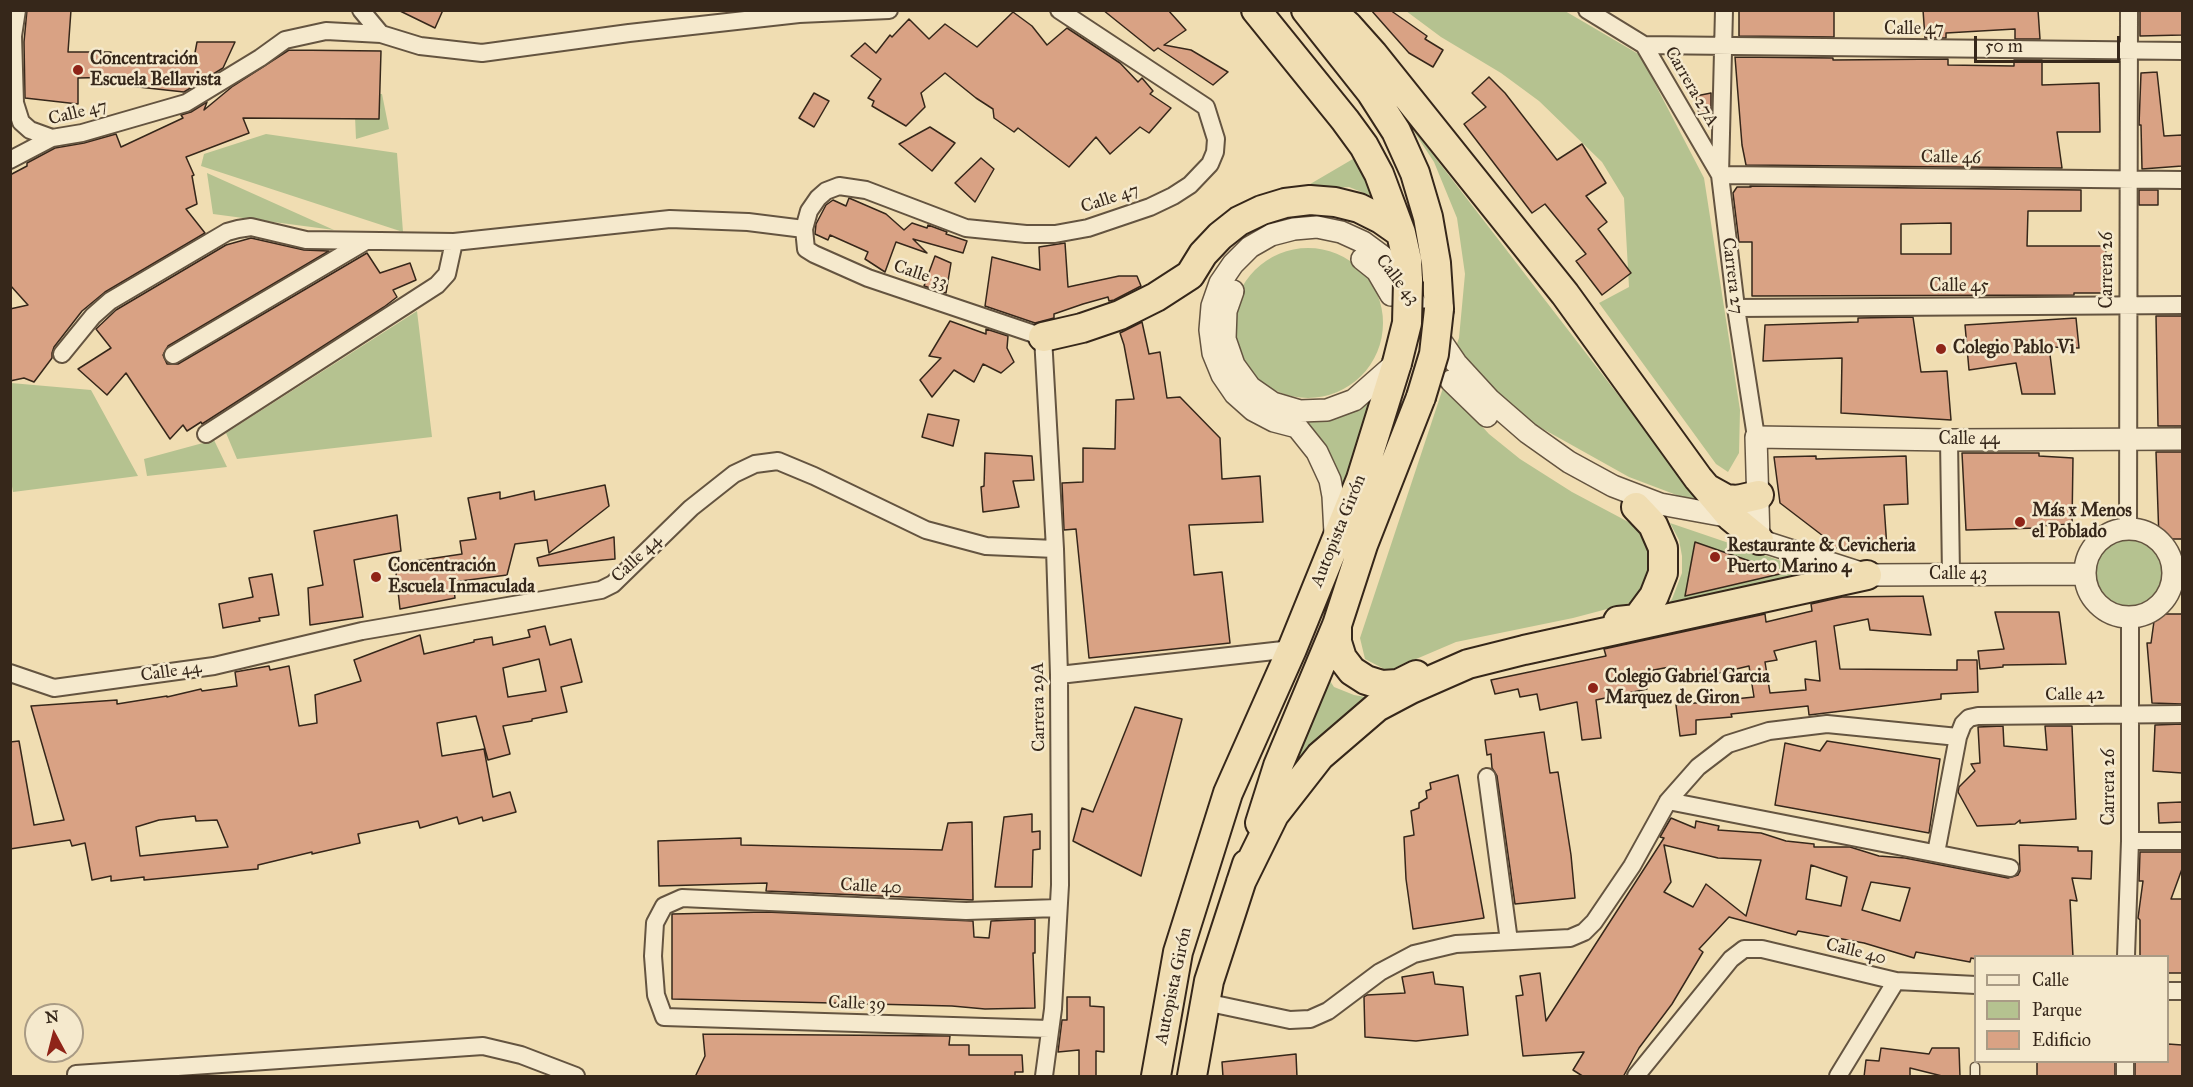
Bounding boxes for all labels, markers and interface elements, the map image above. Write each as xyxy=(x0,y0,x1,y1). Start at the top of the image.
street label: Calle 47 xyxy=(1884,19,1944,41)
scale bar xyxy=(1977,24,2122,62)
text: 50 m xyxy=(1985,35,2023,57)
street label: Carrera 27A xyxy=(1659,43,1723,131)
place label: Concentración Escuela Bellavista xyxy=(90,49,221,92)
marker: Concentración Escuela Bellavista xyxy=(71,63,85,77)
street label: Calle 47 xyxy=(46,95,110,131)
street label: Calle 46 xyxy=(1921,147,1981,169)
street label: Calle 47 xyxy=(1078,179,1142,219)
street label: Carrera 26 xyxy=(2097,231,2119,309)
street label: Carrera 27 xyxy=(1717,236,1747,316)
street label: Calle 43 xyxy=(1371,250,1423,310)
street label: Calle 33 xyxy=(890,256,950,294)
street label: Calle 45 xyxy=(1929,276,1989,298)
place label: Colegio Pablo Vi xyxy=(1953,338,2075,360)
marker: Colegio Pablo Vi xyxy=(1934,342,1948,356)
street label: Calle 44 xyxy=(1939,429,1999,451)
street label: Autopista Girón xyxy=(1307,472,1371,590)
place label: Más x Menos el Poblado xyxy=(2032,501,2132,544)
marker: Más x Menos el Poblado xyxy=(2013,515,2027,529)
street label: Calle 44 xyxy=(607,530,667,588)
place label: Restaurante & Cevicheria Puerto Marino 4 xyxy=(1727,536,1916,578)
marker: Restaurante & Cevicheria Puerto Marino 4 xyxy=(1708,550,1722,564)
place label: Concentración Escuela Inmaculada xyxy=(388,556,535,598)
street label: Calle 43 xyxy=(1929,564,1987,586)
marker: Concentración Escuela Inmaculada xyxy=(369,570,383,584)
street label: Calle 44 xyxy=(139,657,203,687)
street label: Carrera 29A xyxy=(1027,662,1051,752)
place label: Colegio Gabriel Garcia Marquez de Giron xyxy=(1605,667,1770,710)
marker: Colegio Gabriel Garcia Marquez de Giron xyxy=(1586,681,1600,695)
street label: Calle 42 xyxy=(2045,684,2105,706)
street label: Carrera 26 xyxy=(2099,748,2121,826)
street label: Calle 40 xyxy=(840,875,902,899)
street label: Autopista Girón xyxy=(1151,925,1197,1047)
street label: Calle 40 xyxy=(1824,934,1888,970)
legend xyxy=(1974,955,2169,1063)
text: Calle xyxy=(2032,969,2069,991)
street label: Calle 39 xyxy=(828,992,886,1016)
text: Parque xyxy=(2032,999,2082,1021)
north arrow xyxy=(24,1003,84,1063)
text: N xyxy=(44,1006,60,1027)
text: Edificio xyxy=(2032,1029,2091,1051)

